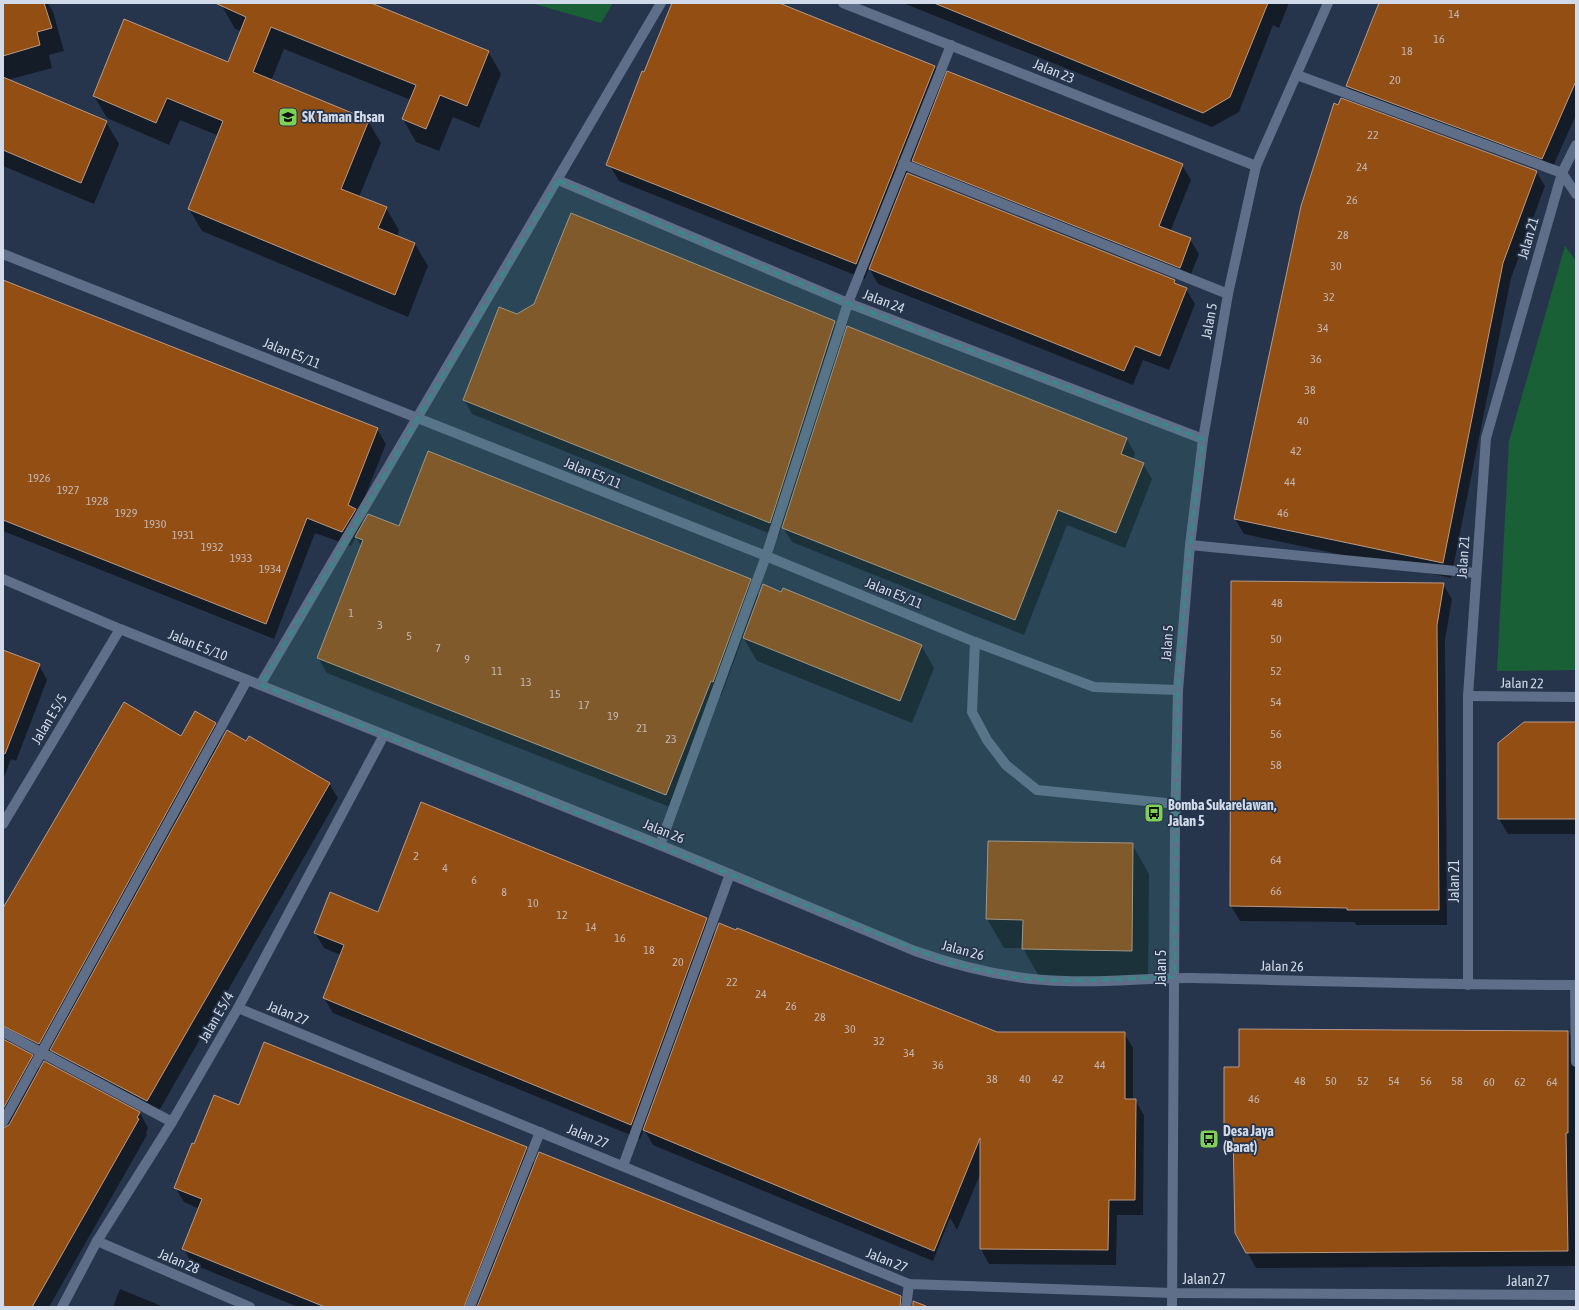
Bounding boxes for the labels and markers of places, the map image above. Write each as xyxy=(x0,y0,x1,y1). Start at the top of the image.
school or university icon: SK Taman Ehsan xyxy=(277,106,299,128)
place label: SK Taman Ehsan xyxy=(302,109,385,125)
place label: Bomba Sukarelawan, Jalan 5 xyxy=(1167,797,1277,829)
bus stop icon: Bomba Sukarelawan, Jalan 5 xyxy=(1143,802,1165,824)
place label: Desa Jaya (Barat) xyxy=(1223,1123,1274,1155)
bus stop icon: Desa Jaya (Barat) xyxy=(1198,1128,1220,1150)

